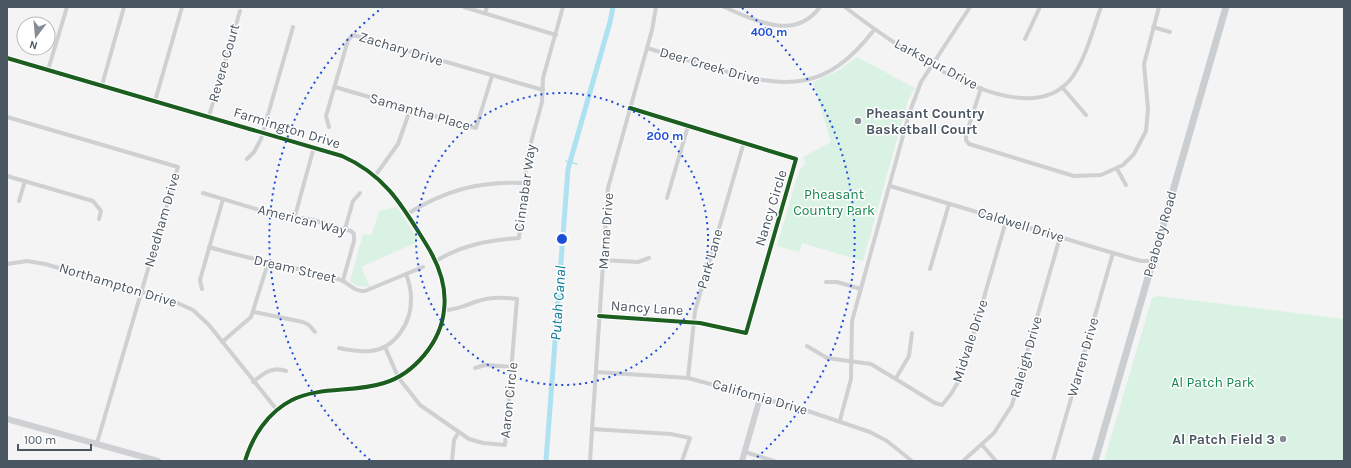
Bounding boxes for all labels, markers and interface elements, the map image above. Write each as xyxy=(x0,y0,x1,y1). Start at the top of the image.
north arrow xyxy=(16,16,56,56)
street label: Revere Court xyxy=(205,22,243,104)
text: 400 m xyxy=(751,25,787,39)
street label: Zachary Drive xyxy=(357,28,445,70)
street label: Larkspur Drive xyxy=(891,35,981,93)
text: N xyxy=(28,38,39,52)
street label: Deer Creek Drive xyxy=(658,44,762,88)
street label: Samantha Place xyxy=(368,90,472,134)
street label: Farmington Drive xyxy=(232,104,342,152)
place label: Pheasant Country Basketball Court xyxy=(866,105,984,138)
marker: Pheasant Country Basketball Court xyxy=(853,116,863,126)
text: 200 m xyxy=(647,129,683,143)
street label: Cinnabar Way xyxy=(510,143,540,233)
street label: Nancy Circle xyxy=(751,168,791,248)
street label: Needham Drive xyxy=(140,171,184,269)
park label: Pheasant Country Park xyxy=(793,186,875,219)
street label: Peabody Road xyxy=(1140,189,1180,279)
street label: Marna Drive xyxy=(595,192,617,270)
street label: American Way xyxy=(256,201,348,239)
street label: Caldwell Drive xyxy=(976,204,1066,246)
street label: Park Lane xyxy=(693,227,727,291)
centre of rings xyxy=(555,232,569,246)
street label: Dream Street xyxy=(252,251,338,287)
street label: Northampton Drive xyxy=(57,259,179,311)
water label: Putah Canal xyxy=(546,265,570,341)
street label: Nancy Lane xyxy=(610,297,684,319)
street label: Midvale Drive xyxy=(949,297,991,385)
street label: Raleigh Drive xyxy=(1006,314,1046,400)
street label: Warren Drive xyxy=(1064,315,1102,399)
street label: Aaron Circle xyxy=(497,361,521,439)
park label: Al Patch Park xyxy=(1171,374,1255,391)
street label: California Drive xyxy=(710,375,810,419)
scale bar xyxy=(18,426,91,452)
place label: Al Patch Field 3 xyxy=(1172,431,1275,448)
text: 100 m xyxy=(24,433,56,447)
marker: Al Patch Field 3 xyxy=(1278,434,1288,444)

